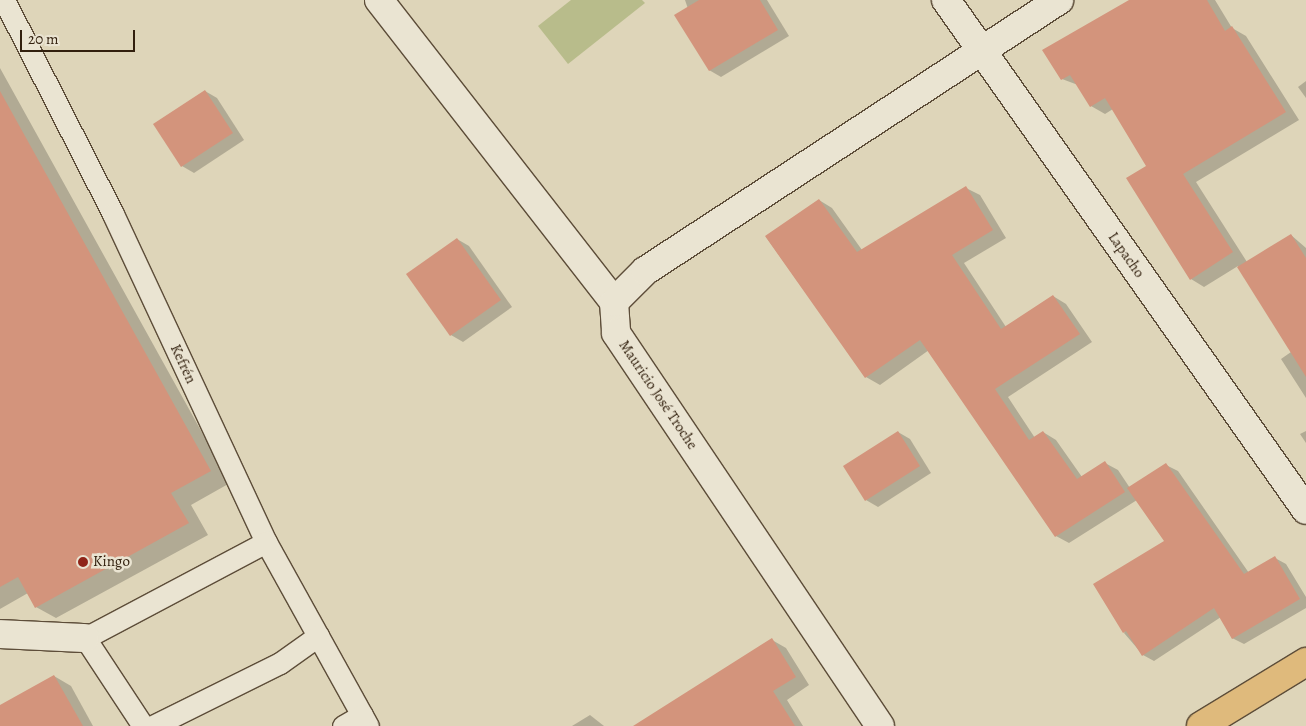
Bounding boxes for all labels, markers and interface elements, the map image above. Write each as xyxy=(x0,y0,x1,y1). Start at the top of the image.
scale bar xyxy=(22,20,138,52)
text: 20 m xyxy=(28,29,59,49)
street label: Lapacho xyxy=(1104,229,1148,281)
street label: Mauricio José Troche xyxy=(615,337,701,453)
street label: Kefrén xyxy=(166,342,200,386)
place label: Kingo xyxy=(93,553,130,571)
marker: Kingo xyxy=(77,556,89,568)

